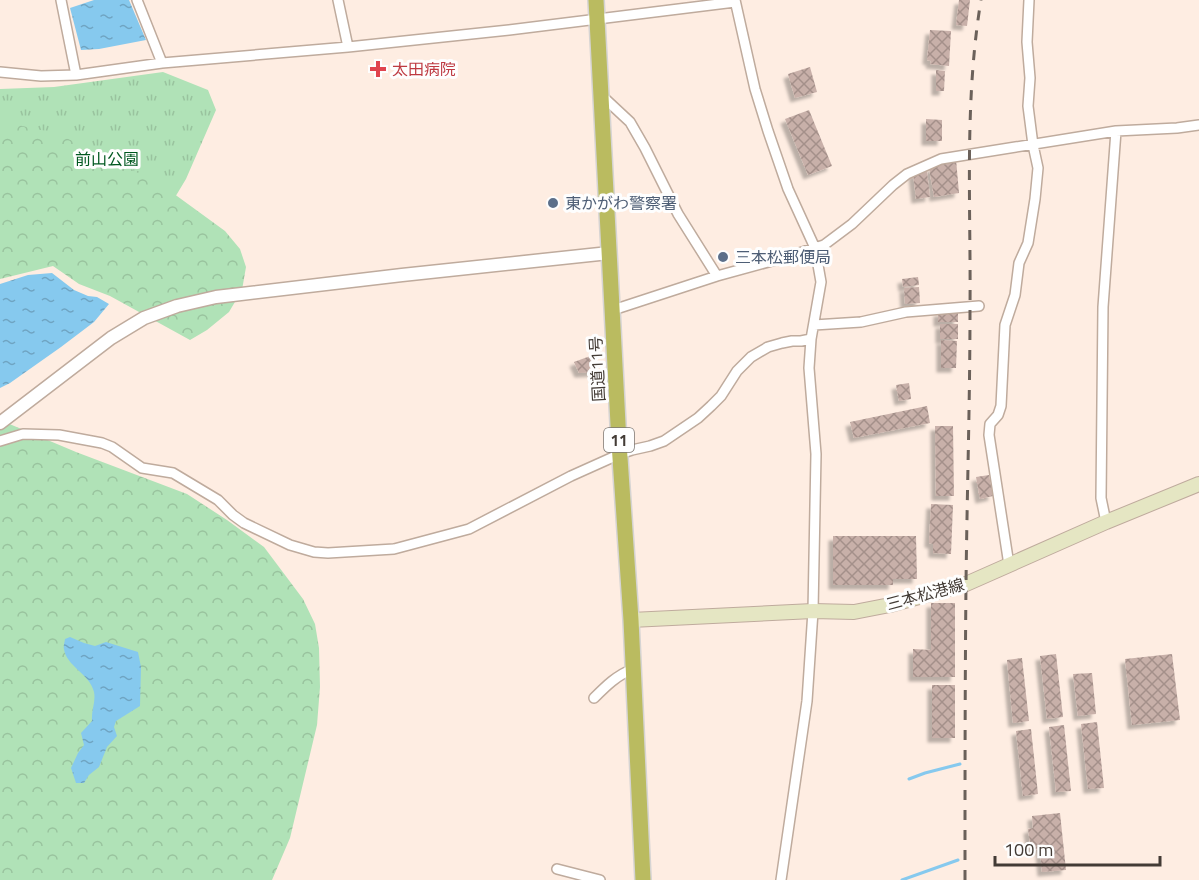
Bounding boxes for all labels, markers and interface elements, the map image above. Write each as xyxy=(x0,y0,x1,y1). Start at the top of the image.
place label: 太田病院 xyxy=(392,57,456,81)
marker: 太田病院 xyxy=(369,60,387,78)
park label: 前山公園 xyxy=(75,147,139,171)
place label: 東かがわ警察署 xyxy=(565,191,677,215)
marker: 東かがわ警察署 xyxy=(546,196,560,210)
place label: 三本松郵便局 xyxy=(735,245,831,269)
marker: 三本松郵便局 xyxy=(716,250,730,264)
street label: 国道11号 xyxy=(583,335,611,403)
road number: 11 xyxy=(604,428,634,452)
street label: 三本松港線 xyxy=(883,572,967,616)
scale bar xyxy=(995,829,1160,867)
text: 100 m xyxy=(1004,836,1053,863)

